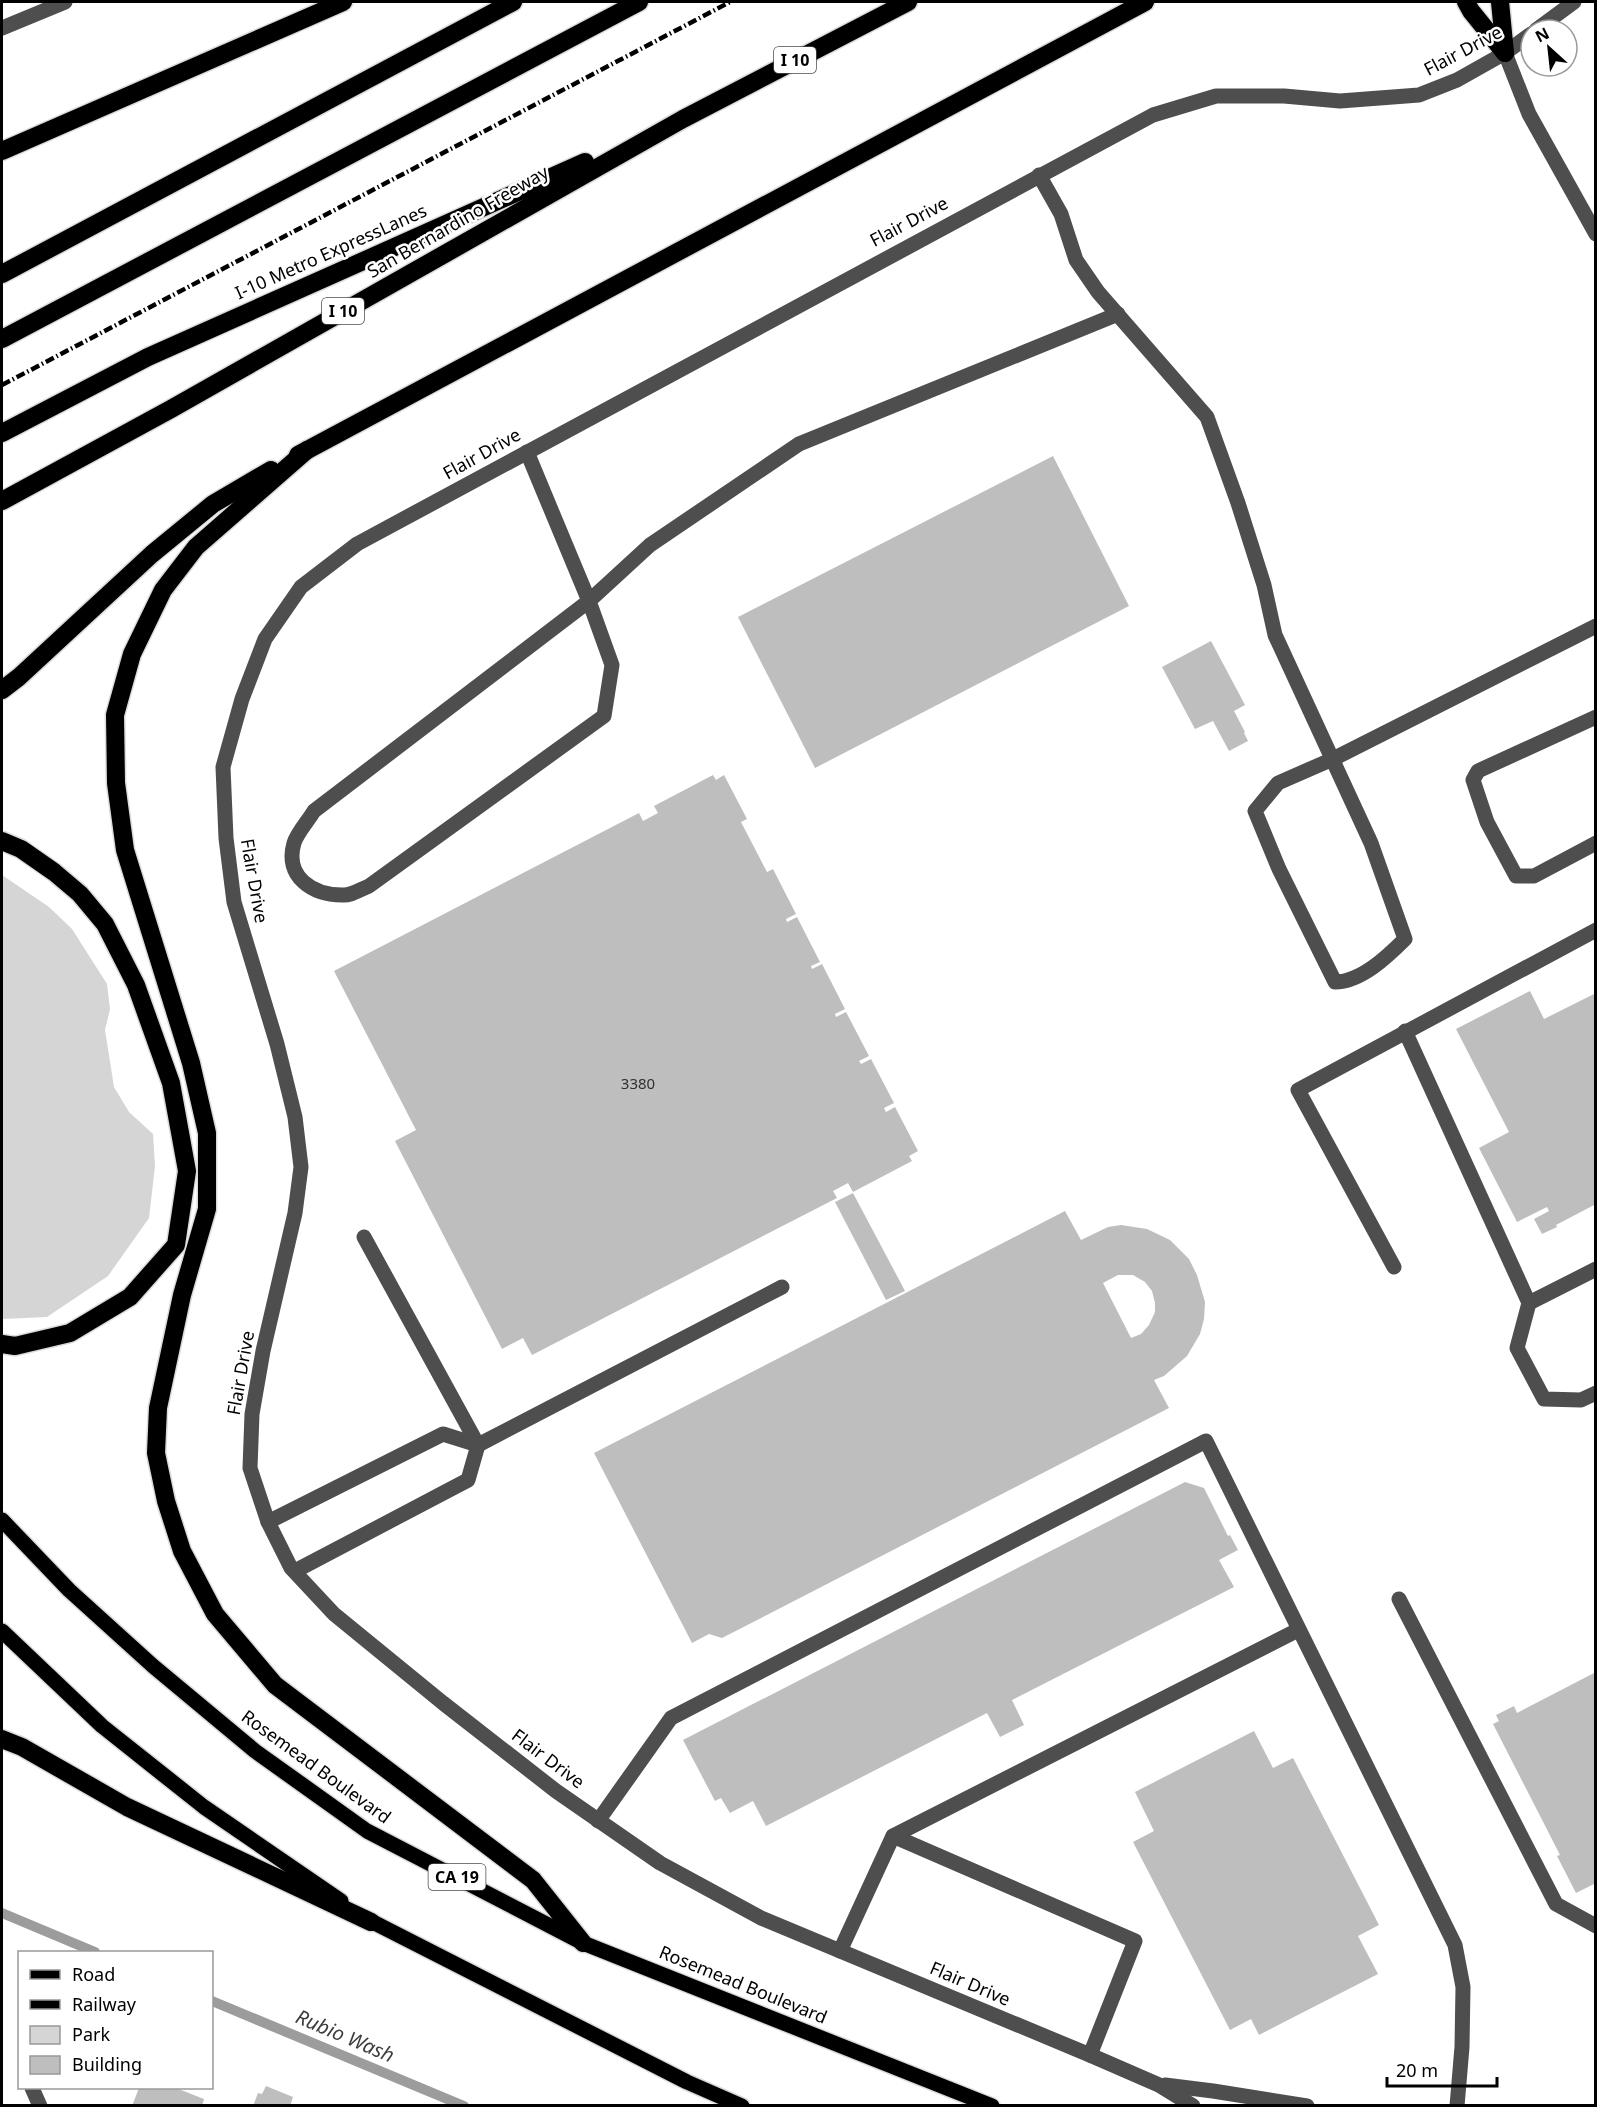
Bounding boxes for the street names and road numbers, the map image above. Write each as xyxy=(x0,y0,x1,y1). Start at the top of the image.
street label: Flair Drive xyxy=(1419,19,1506,81)
road number: I 10 xyxy=(774,47,816,73)
street label: San Bernardino Freeway xyxy=(362,159,553,283)
street label: Flair Drive xyxy=(865,190,952,252)
street label: I-10 Metro ExpressLanes xyxy=(231,198,430,304)
road number: I 10 xyxy=(322,298,364,324)
street label: Flair Drive xyxy=(438,422,525,484)
street label: Flair Drive xyxy=(236,837,274,925)
street label: Flair Drive xyxy=(221,1329,259,1417)
street label: Rosemead Boulevard xyxy=(237,1704,396,1829)
street label: Flair Drive xyxy=(507,1723,590,1793)
road number: CA 19 xyxy=(428,1864,486,1890)
street label: Rosemead Boulevard xyxy=(656,1939,831,2029)
street label: Flair Drive xyxy=(926,1955,1014,2011)

